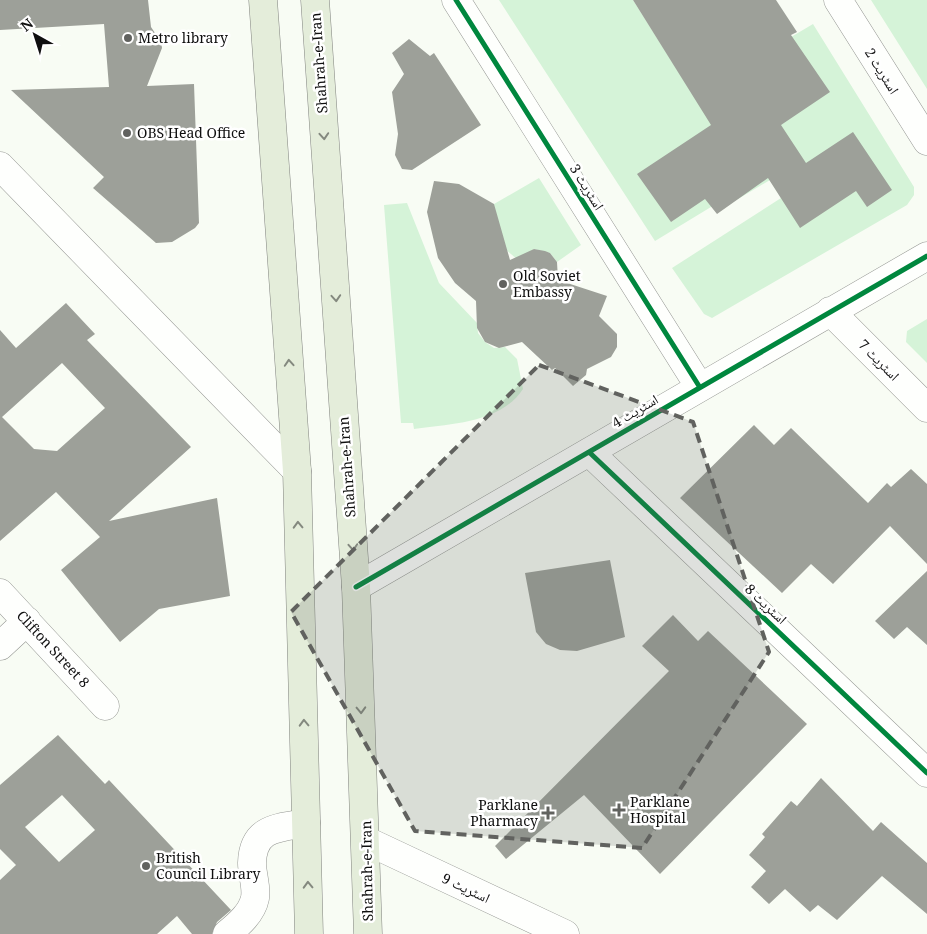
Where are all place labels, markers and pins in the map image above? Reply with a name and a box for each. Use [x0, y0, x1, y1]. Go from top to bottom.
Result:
place label: Metro library [138, 28, 228, 47]
marker: Metro library [122, 32, 134, 44]
place label: OBS Head Office [137, 123, 245, 142]
marker: OBS Head Office [121, 127, 133, 139]
place label: Old Soviet Embassy [513, 266, 581, 301]
marker: Old Soviet Embassy [497, 278, 509, 290]
place label: Parklane Hospital [630, 792, 690, 827]
place label: Parklane Pharmacy [470, 795, 538, 830]
marker: Parklane Hospital [612, 803, 626, 817]
marker: Parklane Pharmacy [542, 807, 554, 819]
place label: British Council Library [156, 848, 261, 883]
marker: British Council Library [140, 860, 152, 872]

